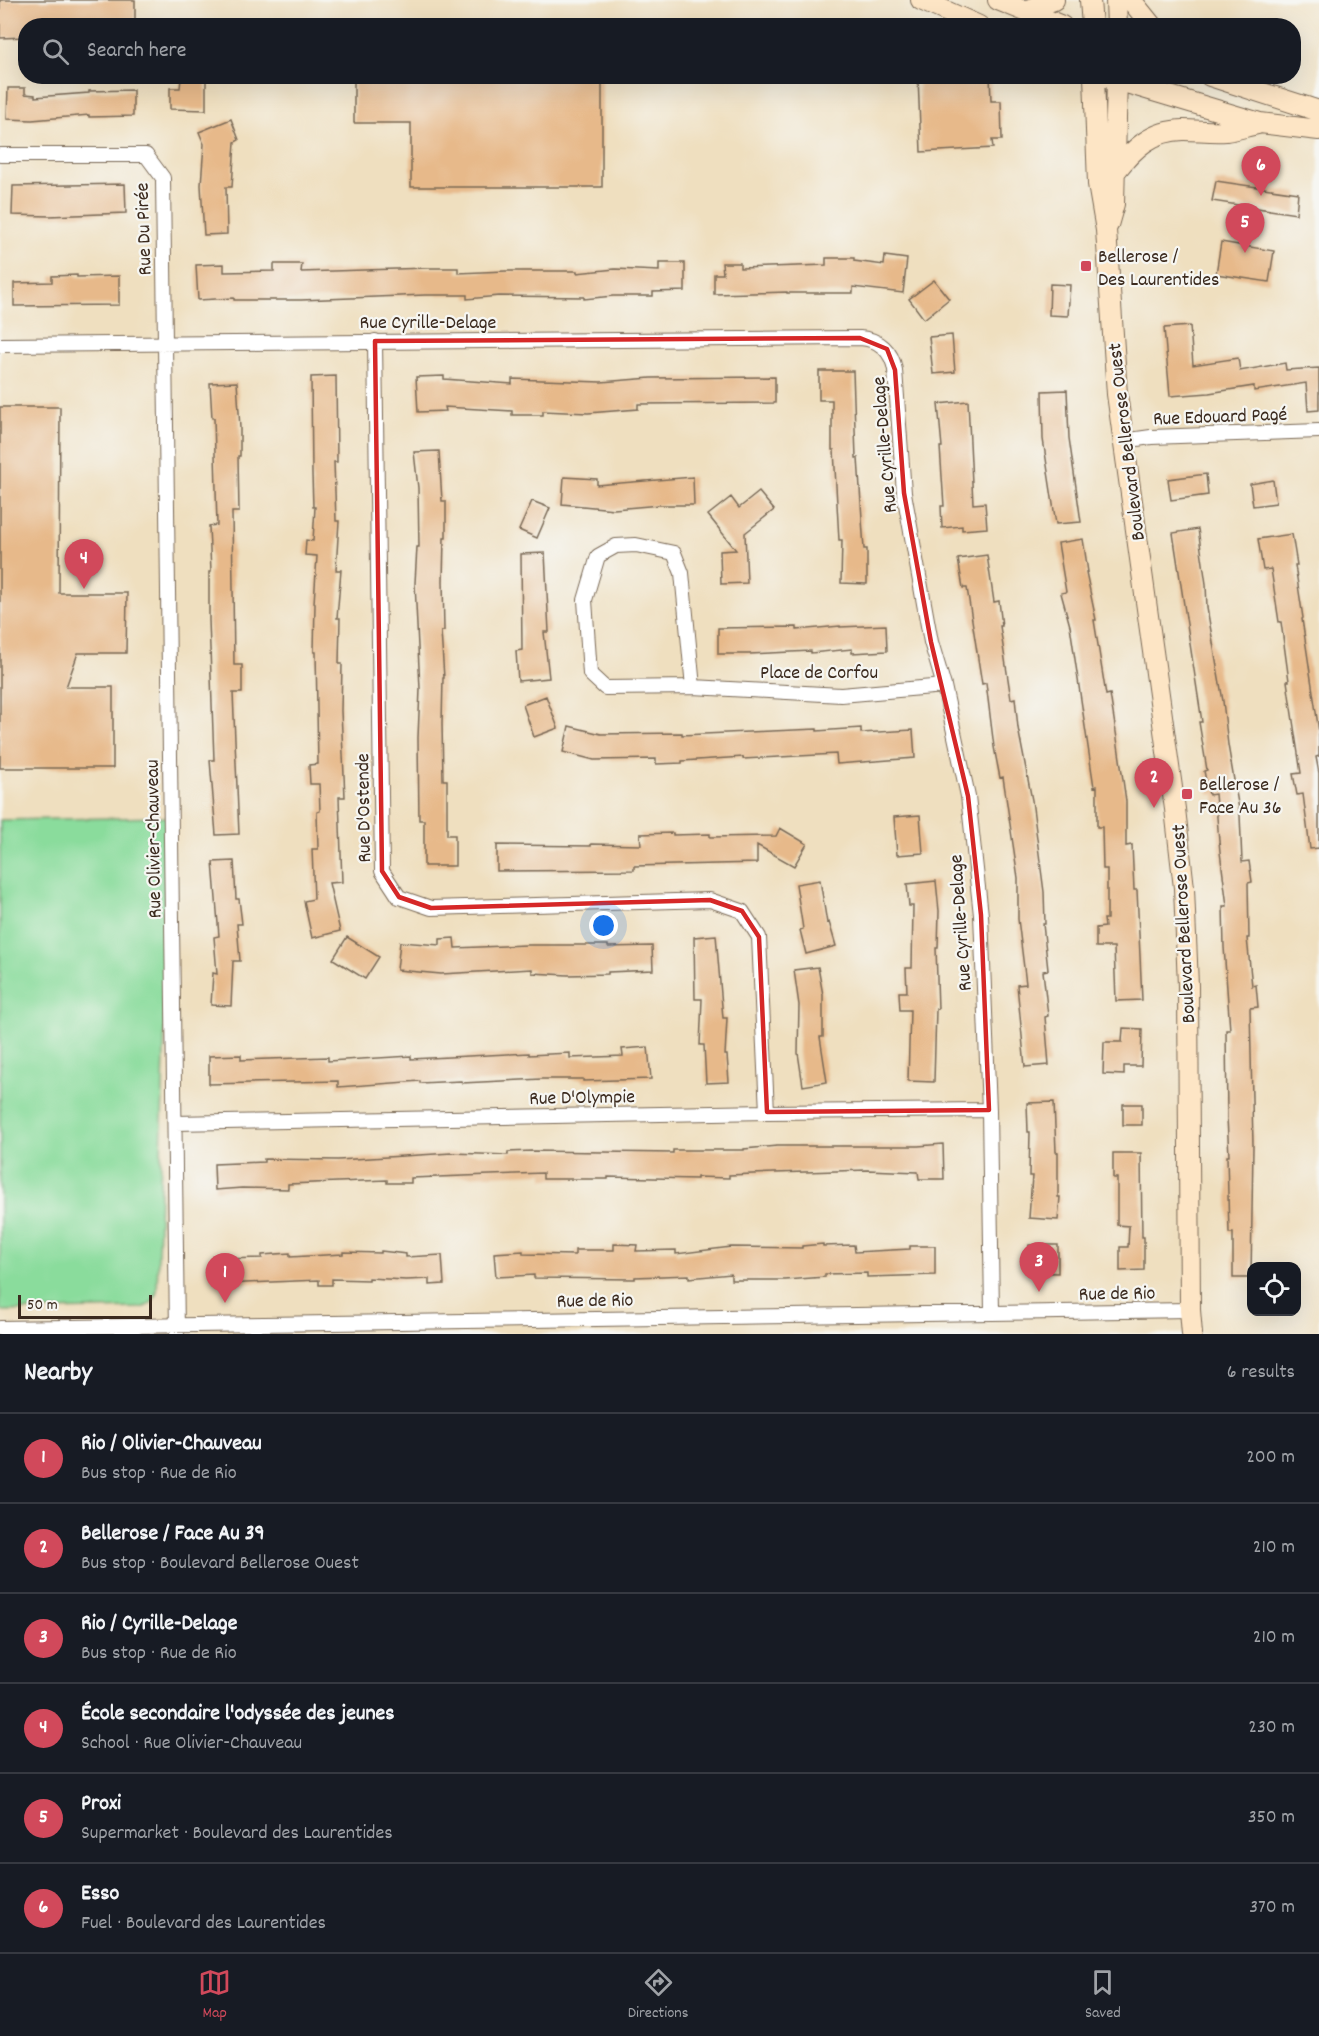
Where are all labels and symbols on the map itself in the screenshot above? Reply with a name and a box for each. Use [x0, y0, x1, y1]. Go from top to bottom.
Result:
pin: 6 [1242, 146, 1280, 196]
street label: Rue Du Pirée [129, 182, 161, 276]
pin: 5 [1226, 204, 1264, 253]
place label: Bellerose / Des Laurentides [1098, 244, 1219, 295]
marker: Bellerose / Des Laurentides [1079, 259, 1093, 273]
street label: Rue Cyrille-Delage [360, 310, 497, 338]
street label: Boulevard Bellerose Ouest [1102, 341, 1154, 542]
street label: Rue Cyrille-Delage [866, 375, 906, 514]
street label: Rue Edouard Pagé [1152, 402, 1288, 434]
pin: 4 [64, 540, 104, 589]
street label: Place de Corfou [760, 660, 878, 688]
street label: Rue D'Ostende [350, 753, 380, 863]
pin: 2 [1134, 758, 1174, 808]
street label: Rue Olivier-Chauveau [140, 759, 170, 919]
place label: Bellerose / Face Au 36 [1199, 772, 1282, 823]
marker: Bellerose / Face Au 36 [1180, 787, 1194, 801]
street label: Boulevard Bellerose Ouest [1166, 824, 1204, 1024]
street label: Rue Cyrille-Delage [943, 853, 981, 992]
your location [589, 911, 618, 940]
street label: Rue D'Olympie [529, 1084, 635, 1114]
pin: 3 [1020, 1242, 1058, 1292]
pin: 1 [206, 1254, 244, 1303]
street label: Rue de Rio [1078, 1280, 1156, 1310]
street label: Rue de Rio [556, 1287, 634, 1317]
scale bar [18, 1292, 152, 1320]

